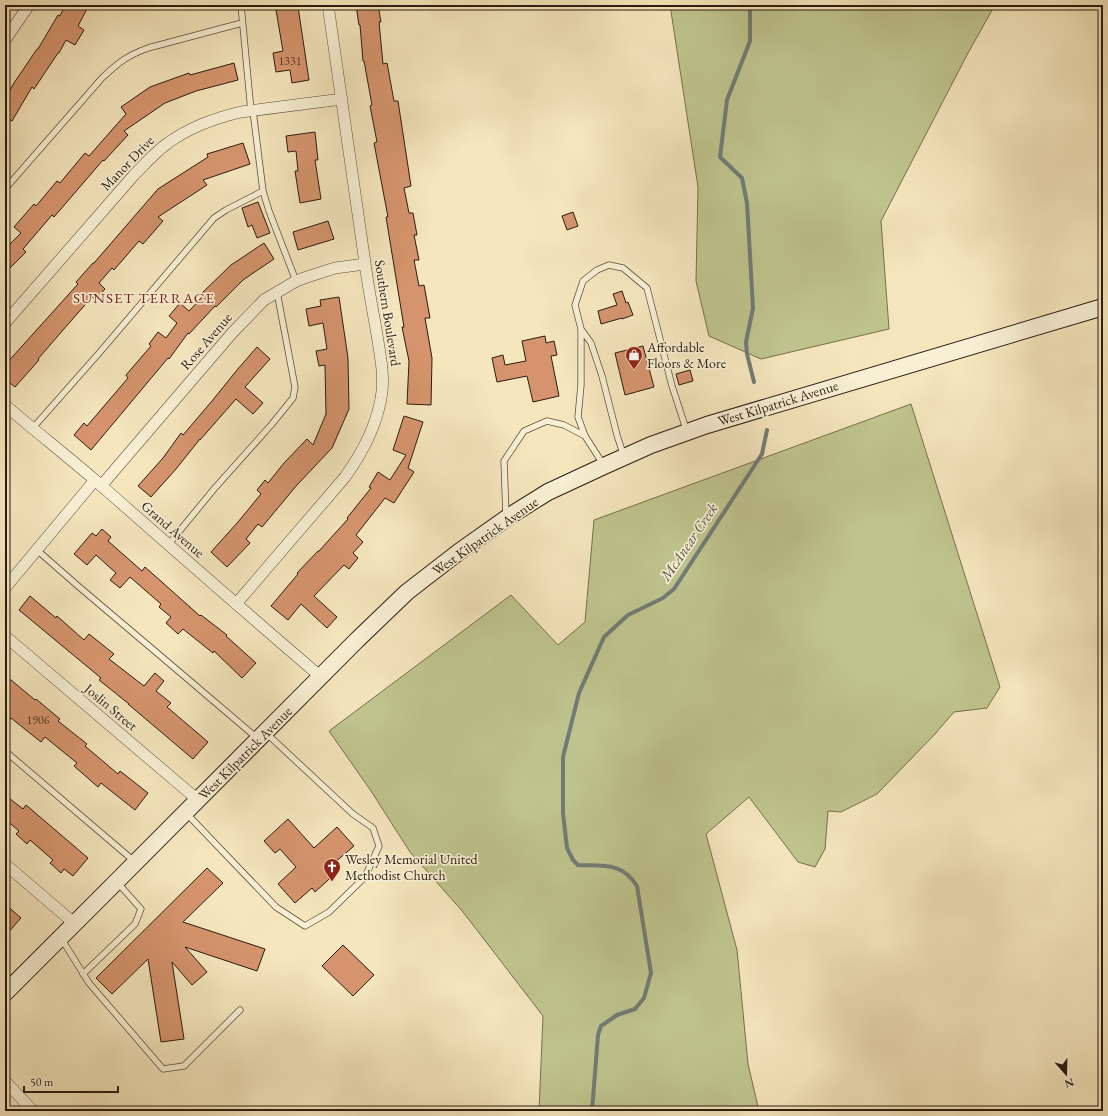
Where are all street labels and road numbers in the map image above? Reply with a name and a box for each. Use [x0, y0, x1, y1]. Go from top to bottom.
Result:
street label: Manor Drive [96, 131, 158, 194]
street label: Southern Boulevard [371, 259, 405, 368]
street label: Rose Avenue [176, 308, 236, 373]
street label: West Kilpatrick Avenue [715, 376, 841, 430]
street label: West Kilpatrick Avenue [429, 492, 542, 579]
street label: Grand Avenue [138, 497, 209, 562]
street label: Joslin Street [80, 679, 142, 735]
street label: West Kilpatrick Avenue [194, 702, 296, 804]

